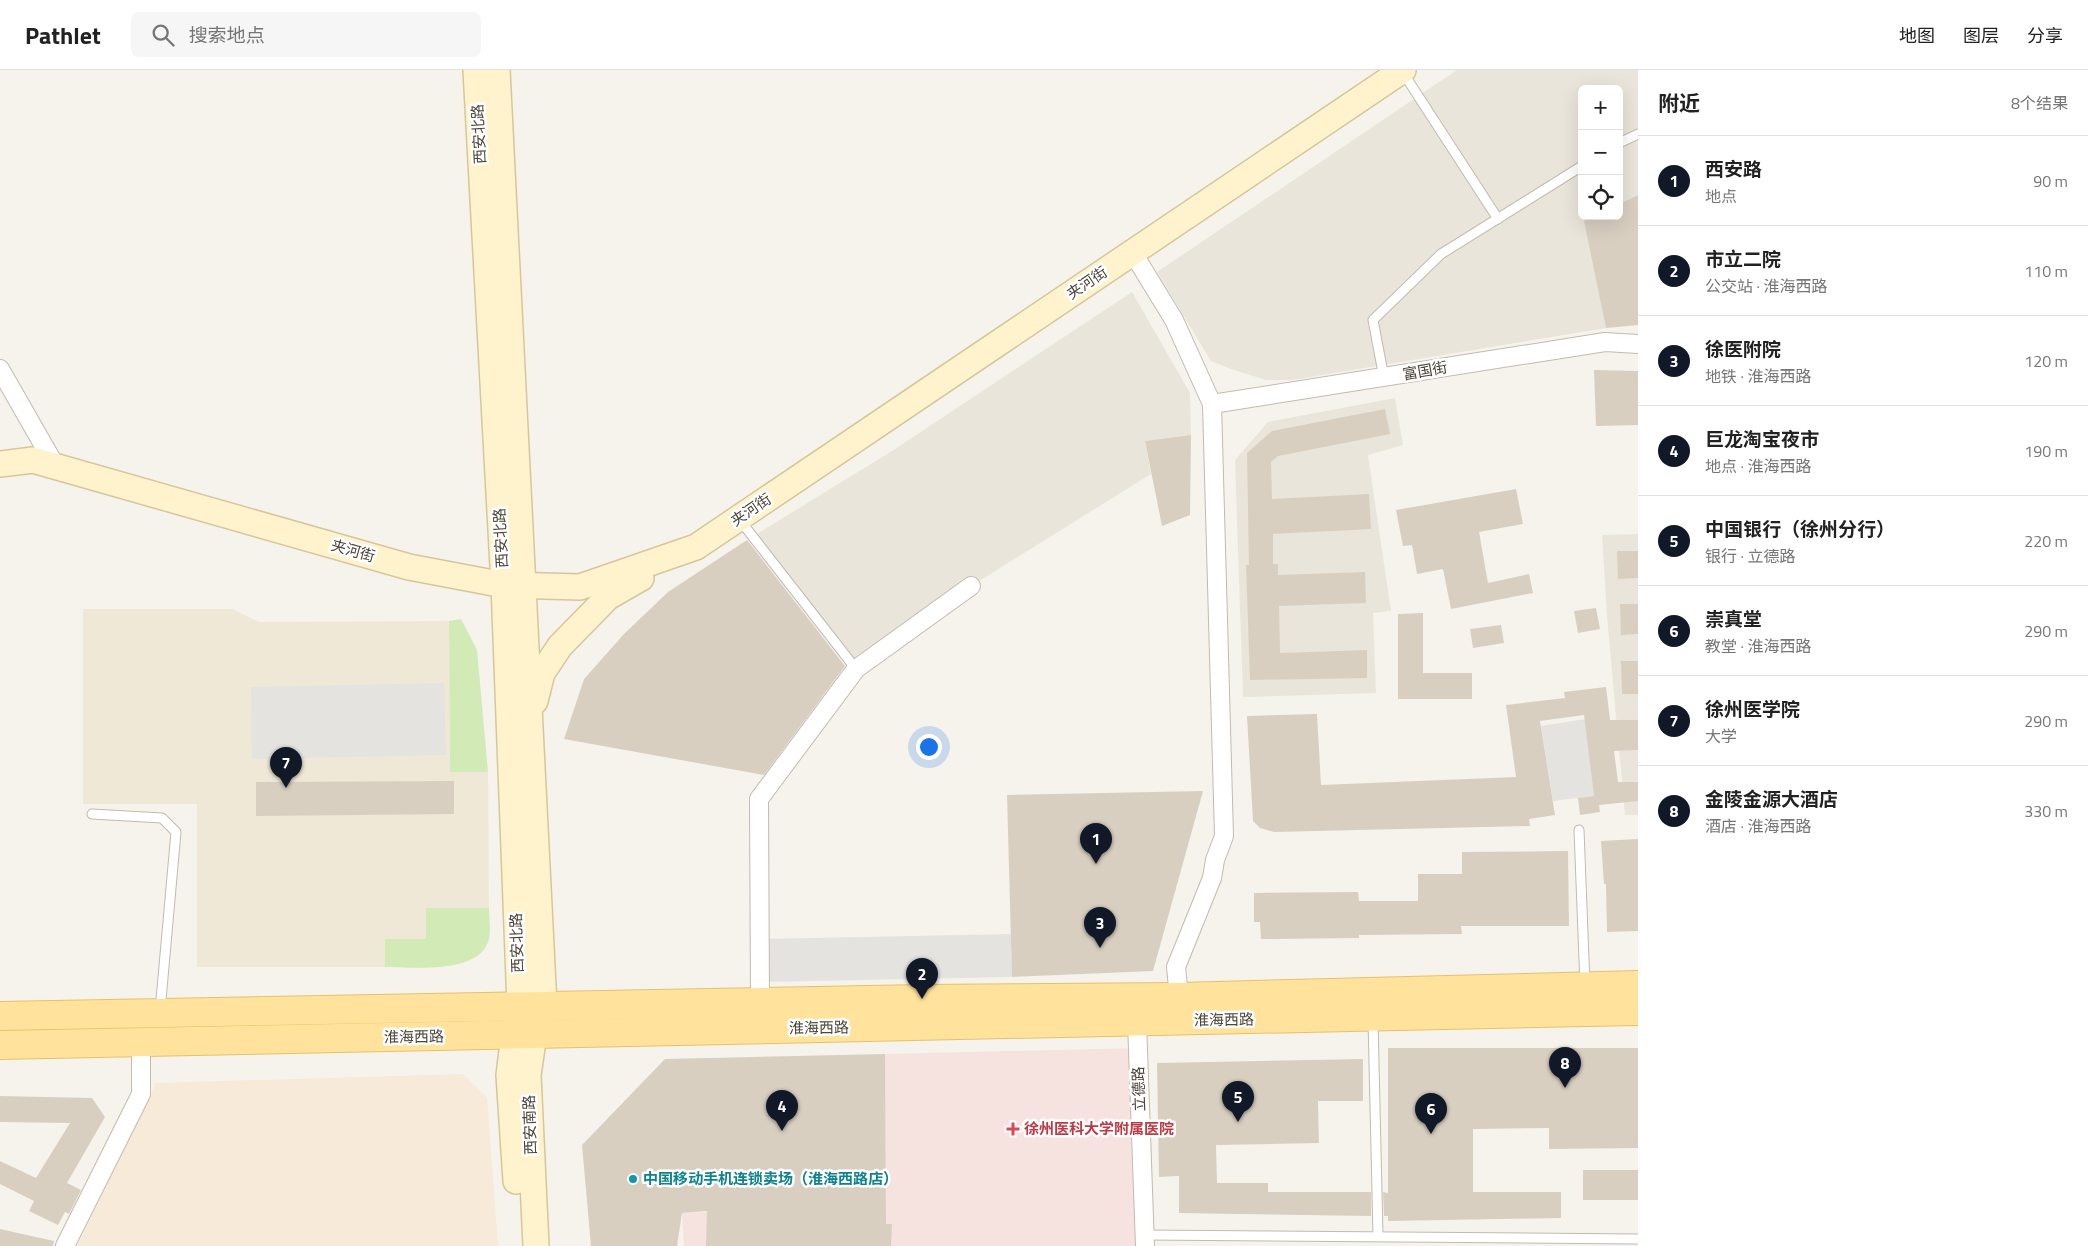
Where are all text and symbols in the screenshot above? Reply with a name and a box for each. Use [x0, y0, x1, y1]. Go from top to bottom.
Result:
search box [131, 12, 481, 57]
text: Pathlet [25, 17, 101, 53]
text: 搜索地点 [189, 20, 265, 49]
icon: search [149, 21, 177, 49]
text: 地图 [1899, 22, 1935, 49]
text: 图层 [1963, 22, 1999, 49]
text: 分享 [2027, 22, 2063, 49]
map controls [1578, 85, 1623, 220]
button: + [1578, 85, 1623, 130]
text: 附近 [1658, 87, 1700, 119]
text: 8个结果 [2011, 91, 2068, 115]
street label: 西安北路 [465, 103, 492, 165]
button: − [1578, 130, 1623, 175]
text: 西安路 [1705, 154, 1762, 183]
text: 1 [1670, 169, 1678, 193]
text: 90 m [2033, 169, 2068, 193]
button: locate [1578, 175, 1623, 220]
text: 地点 [1705, 184, 1737, 208]
text: 市立二院 [1705, 244, 1781, 273]
text: 2 [1670, 259, 1678, 283]
text: 110 m [2024, 259, 2068, 283]
street label: 夹河街 [1062, 260, 1112, 305]
text: 公交站 · 淮海西路 [1705, 274, 1828, 298]
text: 徐医附院 [1705, 334, 1781, 363]
text: 3 [1670, 349, 1678, 373]
text: 120 m [2024, 349, 2068, 373]
street label: 富国街 [1401, 355, 1449, 386]
text: 地铁 · 淮海西路 [1705, 364, 1812, 388]
text: 巨龙淘宝夜市 [1705, 424, 1819, 453]
text: 4 [1670, 439, 1678, 463]
text: 190 m [2024, 439, 2068, 463]
text: 地点 · 淮海西路 [1705, 454, 1812, 478]
street label: 夹河街 [726, 487, 776, 532]
street label: 西安北路 [487, 507, 514, 569]
text: 中国银行（徐州分行） [1705, 514, 1895, 543]
text: 5 [1670, 529, 1678, 553]
text: 220 m [2024, 529, 2068, 553]
street label: 夹河街 [328, 533, 378, 568]
text: 银行 · 立德路 [1705, 544, 1796, 568]
text: 崇真堂 [1705, 604, 1762, 633]
text: 6 [1670, 619, 1678, 643]
text: 290 m [2024, 619, 2068, 643]
text: 教堂 · 淮海西路 [1705, 634, 1812, 658]
text: 徐州医学院 [1705, 694, 1800, 723]
text: 7 [1670, 709, 1678, 733]
text: 290 m [2024, 709, 2068, 733]
text: 大学 [1705, 724, 1737, 748]
your location [916, 734, 942, 760]
pin: 7 [270, 747, 302, 788]
text: 金陵金源大酒店 [1705, 784, 1838, 813]
text: 8 [1670, 799, 1678, 823]
text: 330 m [2024, 799, 2068, 823]
text: 酒店 · 淮海西路 [1705, 814, 1812, 838]
pin: 1 [1080, 823, 1112, 864]
pin: 3 [1084, 907, 1116, 948]
street label: 西安北路 [504, 913, 529, 973]
pin: 2 [906, 958, 938, 999]
street label: 淮海西路 [1194, 1007, 1254, 1032]
street label: 淮海西路 [789, 1015, 849, 1040]
street label: 淮海西路 [384, 1024, 444, 1049]
pin: 8 [1549, 1047, 1581, 1088]
street label: 立德路 [1126, 1066, 1151, 1112]
pin: 5 [1222, 1081, 1254, 1122]
pin: 4 [766, 1090, 798, 1131]
pin: 6 [1415, 1093, 1447, 1134]
street label: 西安南路 [517, 1095, 542, 1155]
place label: 徐州医科大学附属医院 [1024, 1117, 1174, 1140]
marker: 徐州医科大学附属医院 [1006, 1122, 1020, 1136]
place label: 中国移动手机连锁卖场（淮海西路店） [643, 1167, 898, 1190]
marker: 中国移动手机连锁卖场（淮海西路店） [627, 1173, 639, 1185]

